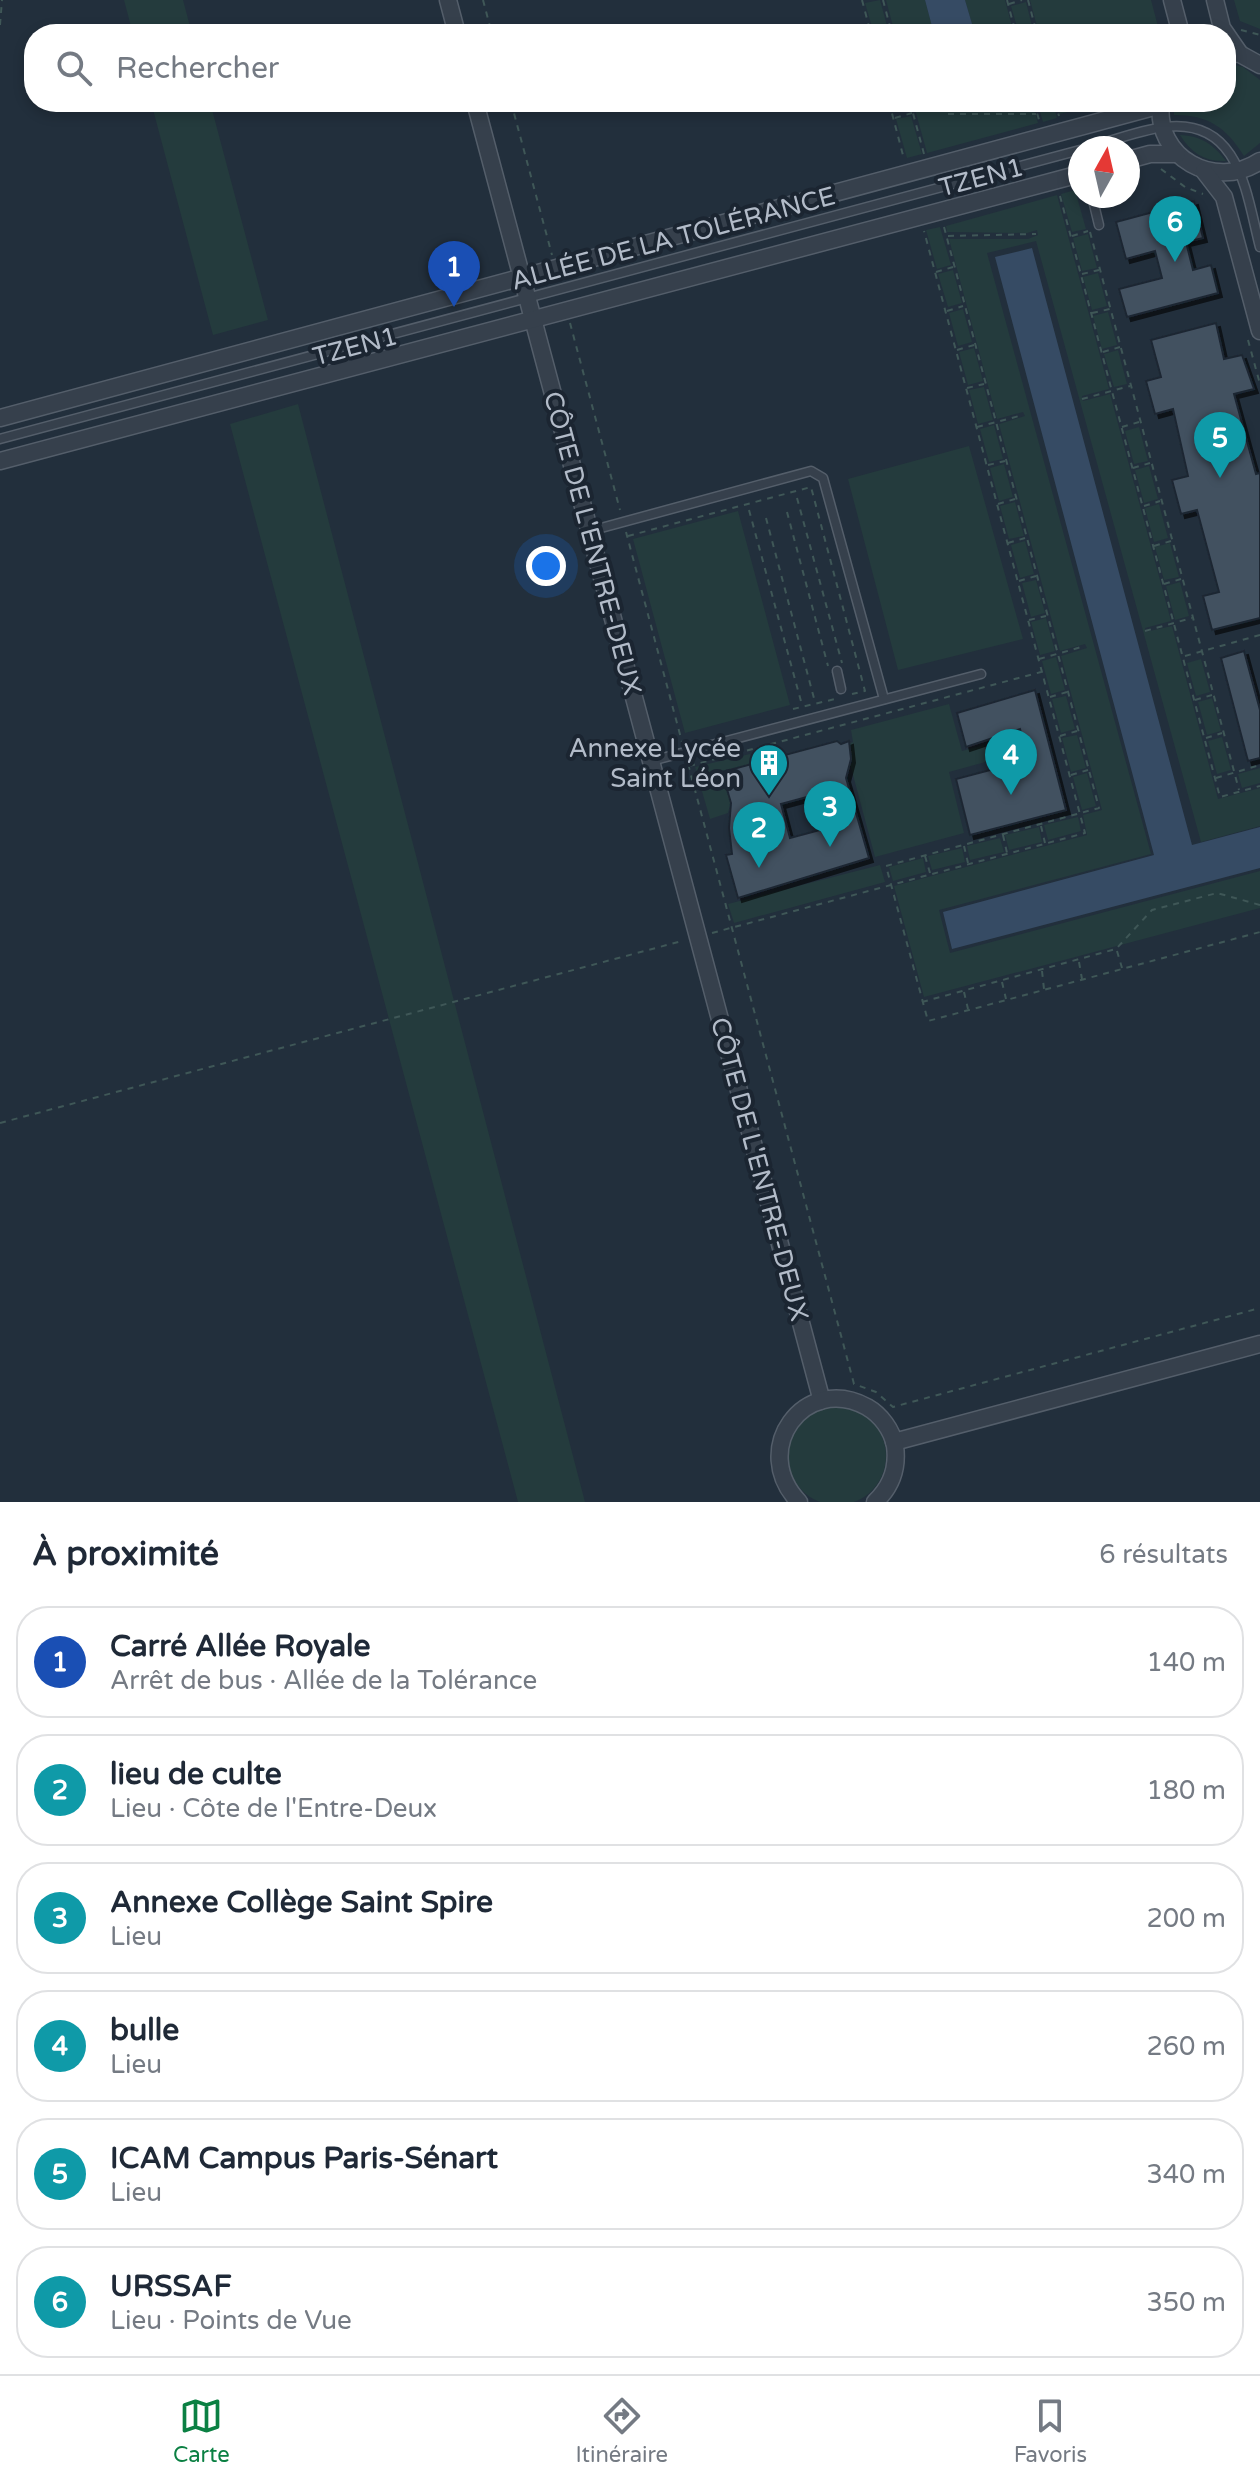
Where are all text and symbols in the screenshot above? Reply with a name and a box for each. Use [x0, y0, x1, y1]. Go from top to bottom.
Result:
search box [24, 24, 1236, 112]
icon: search [52, 46, 96, 90]
text: Rechercher [116, 50, 279, 87]
north arrow [1068, 136, 1140, 208]
street label: TZEN1 [935, 151, 1027, 204]
street label: ALLÉE DE LA TOLÉRANCE [508, 180, 839, 297]
pin: 6 [1149, 196, 1201, 262]
pin: 1 [428, 241, 480, 307]
street label: TZEN1 [309, 320, 401, 373]
street label: CÔTE DE L'ENTRE-DEUX [537, 388, 648, 698]
pin: 5 [1194, 412, 1246, 478]
your location [526, 546, 566, 586]
pin: 4 [985, 729, 1037, 795]
place label: Annexe Lycée Saint Léon [568, 733, 741, 794]
building icon: Annexe Lycée Saint Léon [748, 742, 790, 797]
pin: 3 [804, 781, 856, 847]
pin: 2 [733, 802, 785, 868]
street label: CÔTE DE L'ENTRE-DEUX [704, 1014, 815, 1324]
text: À proximité [32, 1534, 219, 1575]
text: 6 résultats [1099, 1539, 1228, 1570]
text: Carré Allée Royale [110, 1628, 371, 1665]
text: 1 [52, 1647, 68, 1678]
text: 140 m [1146, 1647, 1226, 1678]
text: Arrêt de bus · Allée de la Tolérance [110, 1665, 537, 1696]
text: lieu de culte [110, 1756, 282, 1793]
text: 2 [52, 1775, 68, 1806]
text: 180 m [1146, 1775, 1226, 1806]
text: Lieu · Côte de l'Entre-Deux [110, 1793, 437, 1824]
text: Annexe Collège Saint Spire [110, 1884, 493, 1921]
text: 3 [52, 1903, 68, 1934]
text: 200 m [1146, 1903, 1226, 1934]
text: Lieu [110, 1921, 162, 1952]
text: bulle [110, 2012, 179, 2049]
text: 4 [52, 2031, 68, 2062]
text: 260 m [1146, 2031, 1226, 2062]
text: Lieu [110, 2049, 162, 2080]
text: ICAM Campus Paris-Sénart [110, 2140, 498, 2177]
text: 5 [52, 2159, 68, 2190]
text: 340 m [1146, 2159, 1226, 2190]
text: Lieu [110, 2177, 162, 2208]
text: URSSAF [110, 2268, 232, 2305]
text: 6 [52, 2287, 68, 2318]
text: 350 m [1146, 2287, 1226, 2318]
text: Lieu · Points de Vue [110, 2305, 352, 2336]
tab: Carte [173, 2394, 230, 2468]
tab: Itinéraire [575, 2394, 668, 2468]
tab: Favoris [1014, 2394, 1087, 2468]

